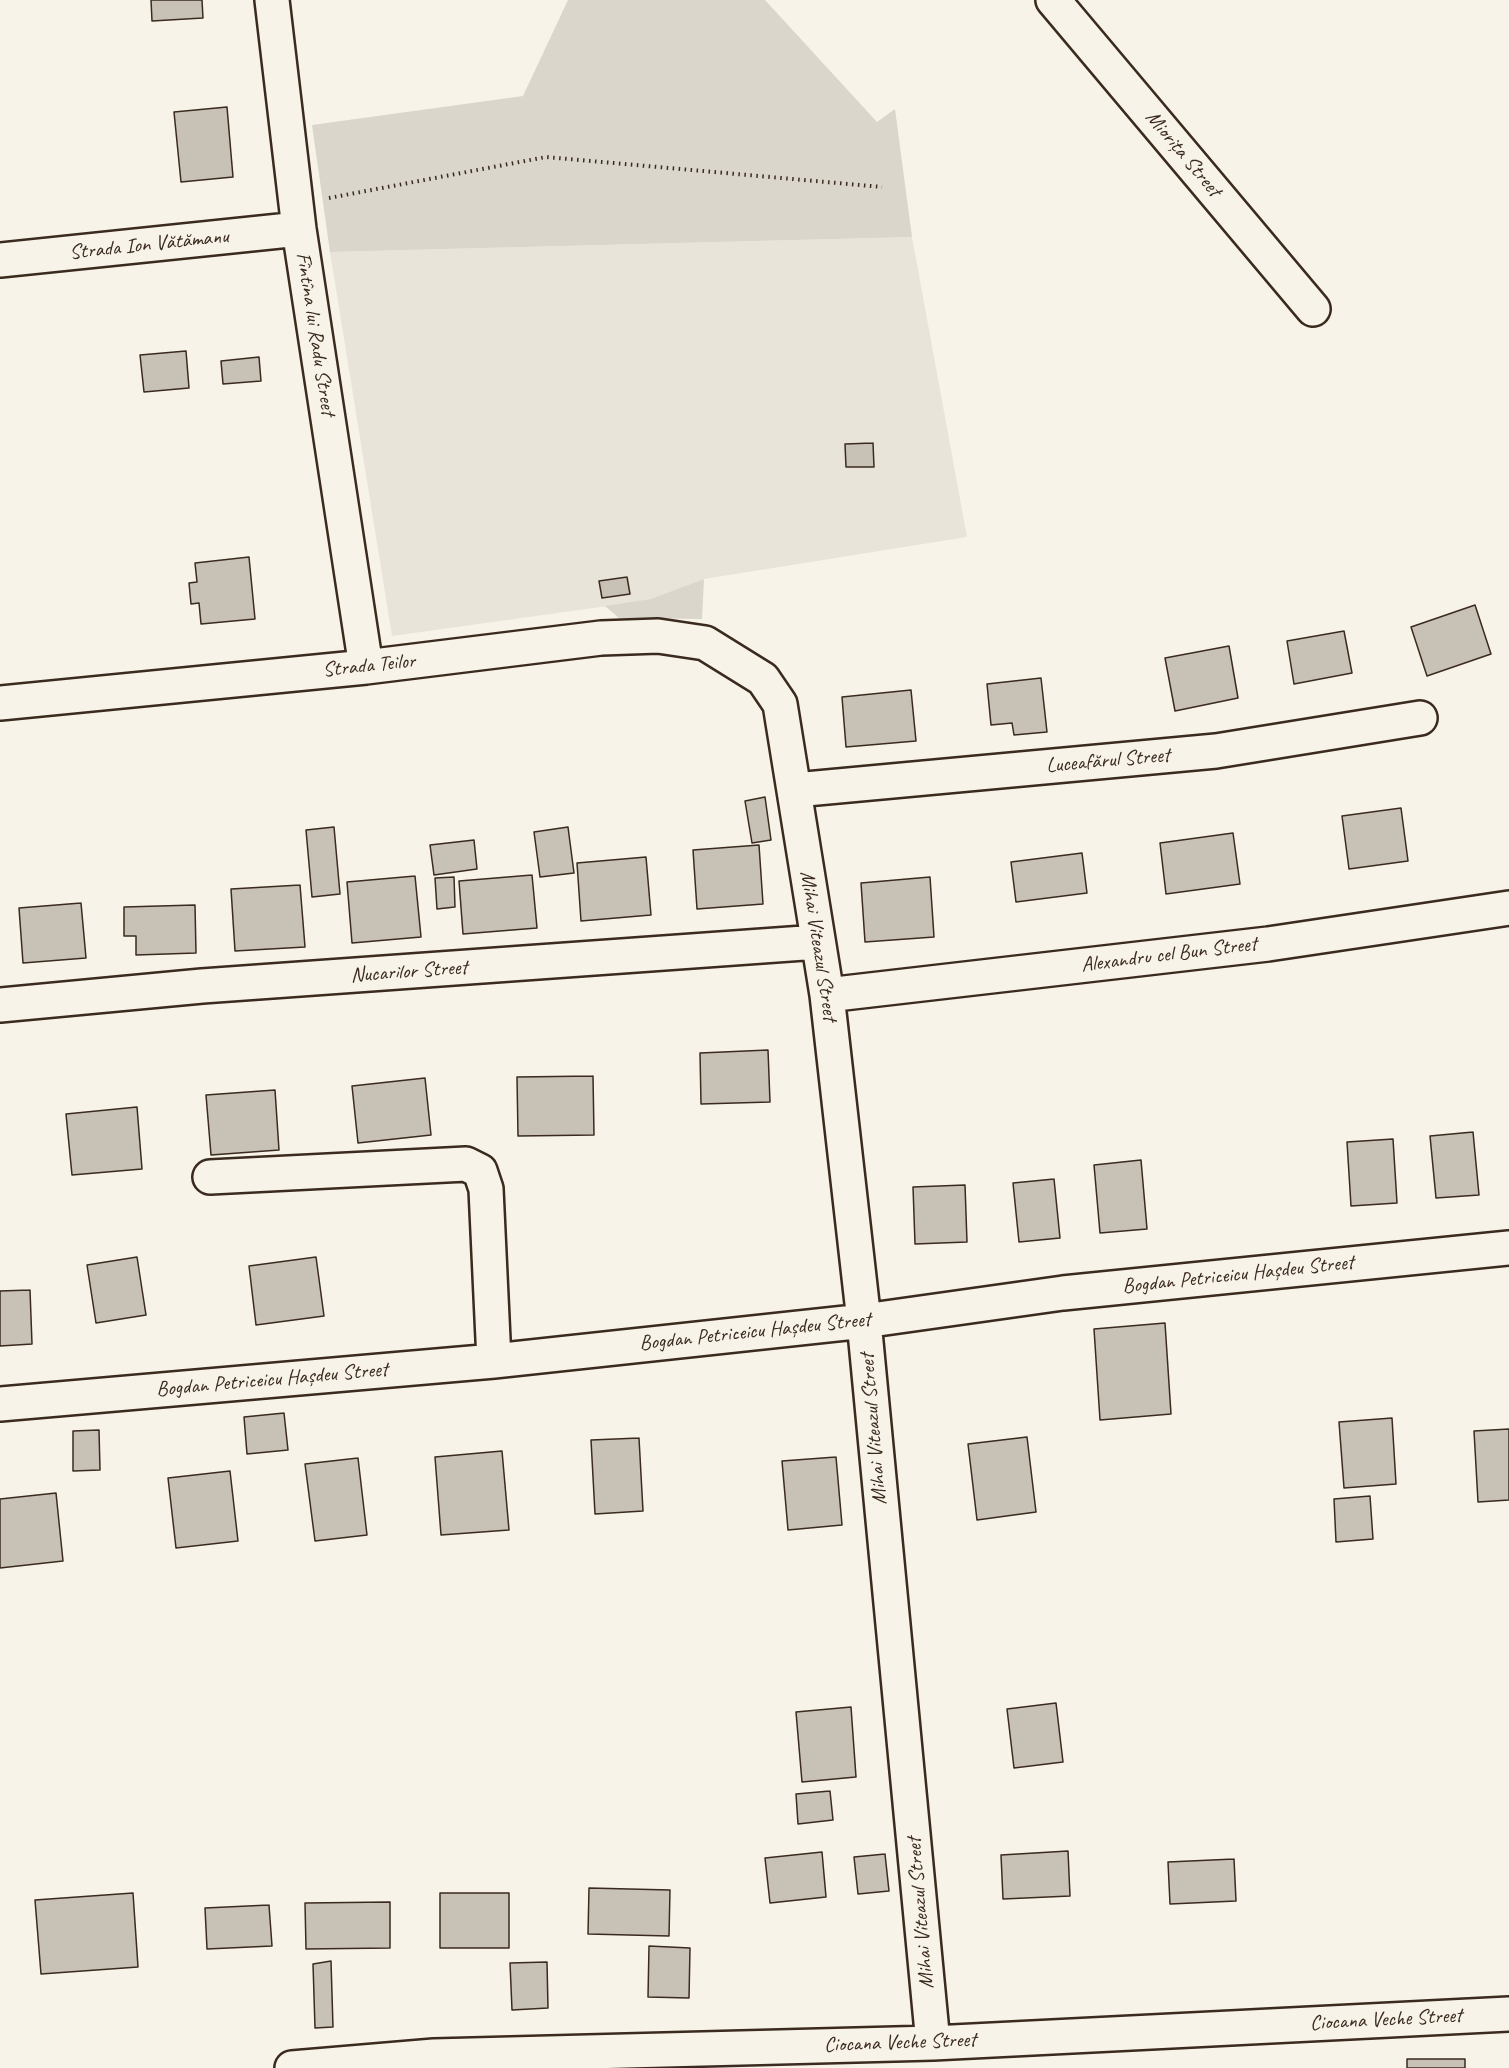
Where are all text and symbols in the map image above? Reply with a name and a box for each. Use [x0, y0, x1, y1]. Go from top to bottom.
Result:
street label: Miorița Street [1140, 106, 1226, 202]
street label: Strada Ion Vătămanu [68, 224, 230, 266]
street label: Fîntîna lui Radu Street [290, 251, 340, 417]
street label: Strada Teilor [321, 649, 417, 683]
street label: Luceafărul Street [1045, 743, 1171, 779]
street label: Mihai Viteazul Street [794, 869, 842, 1023]
street label: Alexandru cel Bun Street [1080, 932, 1258, 978]
street label: Nucarilor Street [350, 955, 468, 989]
street label: Bogdan Petriceicu Hașdeu Street [1121, 1250, 1355, 1300]
street label: Bogdan Petriceicu Hașdeu Street [638, 1307, 872, 1357]
street label: Mihai Viteazul Street [855, 1352, 893, 1506]
street label: Bogdan Petriceicu Hașdeu Street [155, 1357, 389, 1403]
street label: Mihai Viteazul Street [902, 1836, 940, 1990]
street label: Ciocana Veche Street [1309, 2003, 1463, 2037]
street label: Ciocana Veche Street [824, 2028, 976, 2058]

